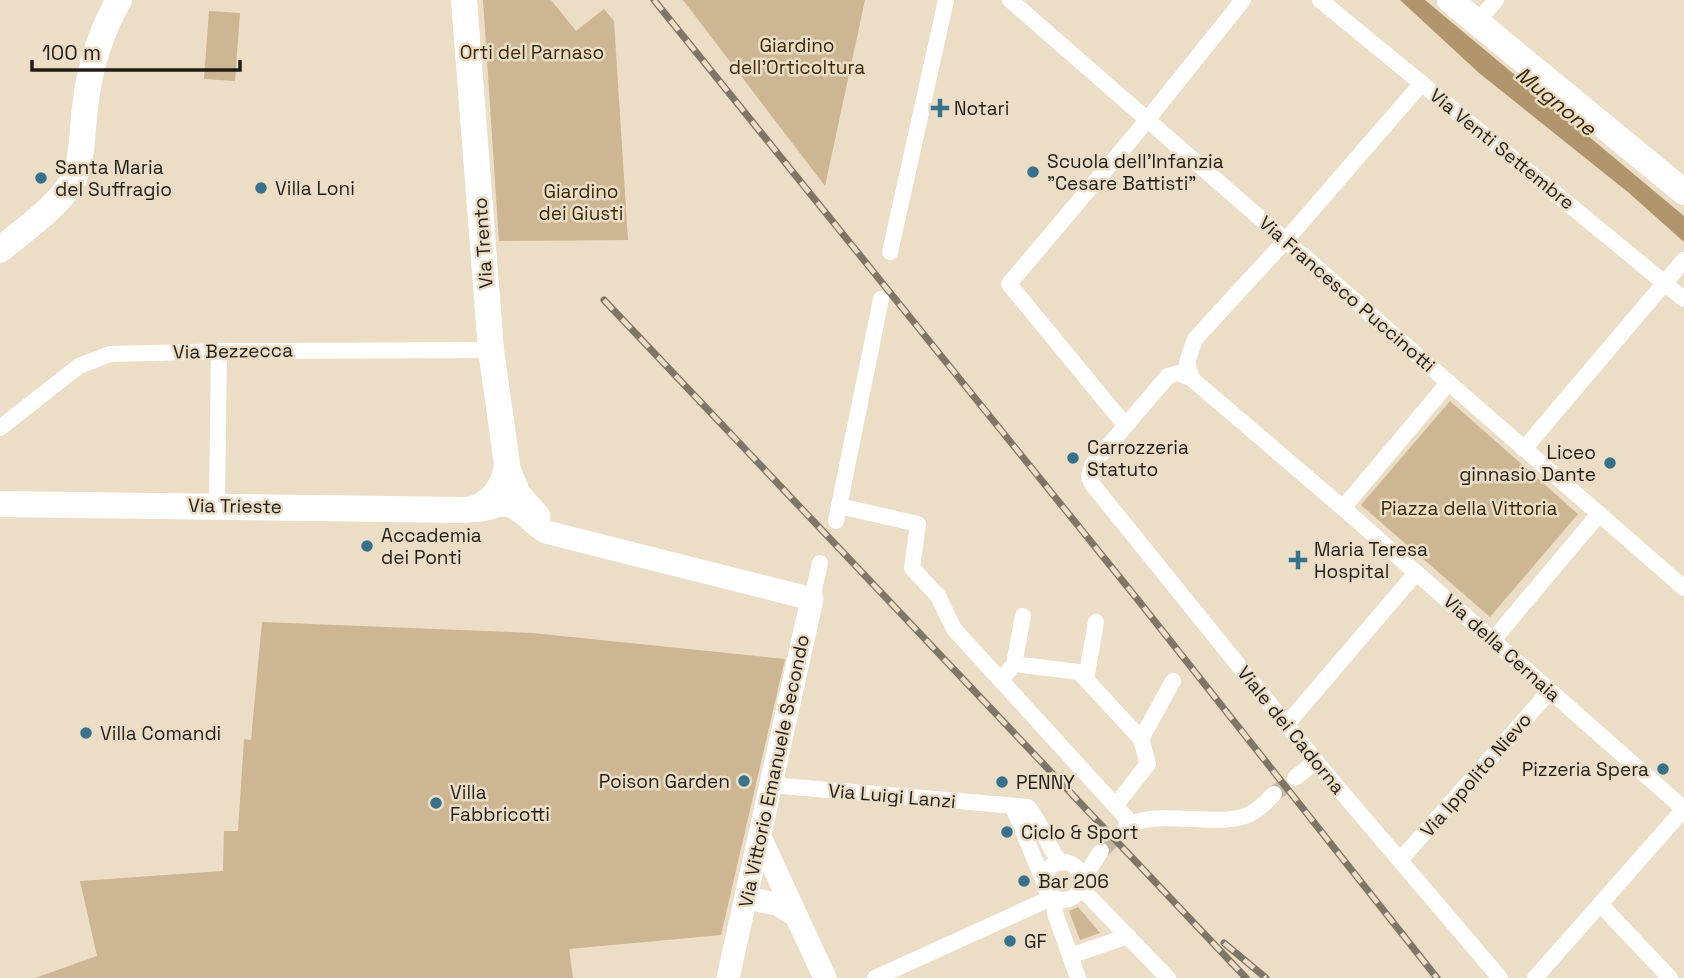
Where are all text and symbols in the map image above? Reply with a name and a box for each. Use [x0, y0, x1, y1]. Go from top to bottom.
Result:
scale bar [32, 28, 240, 72]
park label: Giardino dell'Orticoltura [729, 33, 865, 80]
text: 100 m [42, 39, 101, 66]
park label: Orti del Parnaso [460, 40, 604, 65]
water label: Mugnone [1510, 60, 1603, 143]
street label: Via Venti Settembre [1424, 83, 1580, 215]
place label: Notari [954, 96, 1009, 121]
marker: Notari [932, 100, 948, 116]
place label: Scuola dell'Infanzia "Cesare Battisti" [1047, 149, 1224, 196]
place label: Santa Maria del Suffragio [55, 155, 172, 202]
marker: Scuola dell'Infanzia "Cesare Battisti" [1025, 164, 1041, 180]
marker: Santa Maria del Suffragio [33, 170, 49, 186]
place label: Villa Loni [275, 176, 355, 201]
park label: Giardino dei Giusti [538, 179, 624, 226]
marker: Villa Loni [253, 180, 269, 196]
street label: Via Trento [467, 197, 499, 289]
street label: Via Francesco Puccinotti [1254, 210, 1440, 378]
street label: Via Bezzecca [173, 337, 293, 365]
place label: Carrozzeria Statuto [1087, 435, 1189, 482]
place label: Liceo ginnasio Dante [1459, 440, 1596, 487]
marker: Carrozzeria Statuto [1065, 450, 1081, 466]
marker: Liceo ginnasio Dante [1602, 455, 1618, 471]
street label: Via Trieste [188, 493, 282, 519]
park label: Piazza della Vittoria [1381, 496, 1557, 521]
place label: Accademia dei Ponti [381, 523, 482, 570]
place label: Maria Teresa Hospital [1314, 537, 1428, 584]
marker: Accademia dei Ponti [359, 538, 375, 554]
marker: Maria Teresa Hospital [1288, 550, 1308, 570]
street label: Via della Cernaia [1438, 589, 1566, 707]
street label: Via Vittorio Emanuele Secondo [733, 632, 815, 910]
street label: Viale dei Cadorna [1232, 661, 1350, 799]
street label: Via Ippolito Nievo [1415, 708, 1537, 842]
place label: Villa Comandi [100, 721, 221, 746]
marker: Villa Comandi [78, 725, 94, 741]
place label: Pizzeria Spera [1522, 757, 1649, 782]
marker: Pizzeria Spera [1655, 761, 1671, 777]
place label: Poison Garden [599, 769, 730, 794]
place label: PENNY [1016, 770, 1075, 795]
marker: Poison Garden [736, 773, 752, 789]
marker: PENNY [994, 774, 1010, 790]
street label: Via Luigi Lanzi [827, 778, 957, 814]
place label: Villa Fabbricotti [450, 780, 550, 827]
marker: Villa Fabbricotti [428, 795, 444, 811]
place label: Ciclo & Sport [1021, 820, 1138, 845]
marker: Ciclo & Sport [999, 824, 1015, 840]
place label: Bar 206 [1038, 869, 1109, 894]
marker: Bar 206 [1016, 873, 1032, 889]
place label: GF [1024, 929, 1047, 954]
marker: GF [1002, 933, 1018, 949]

